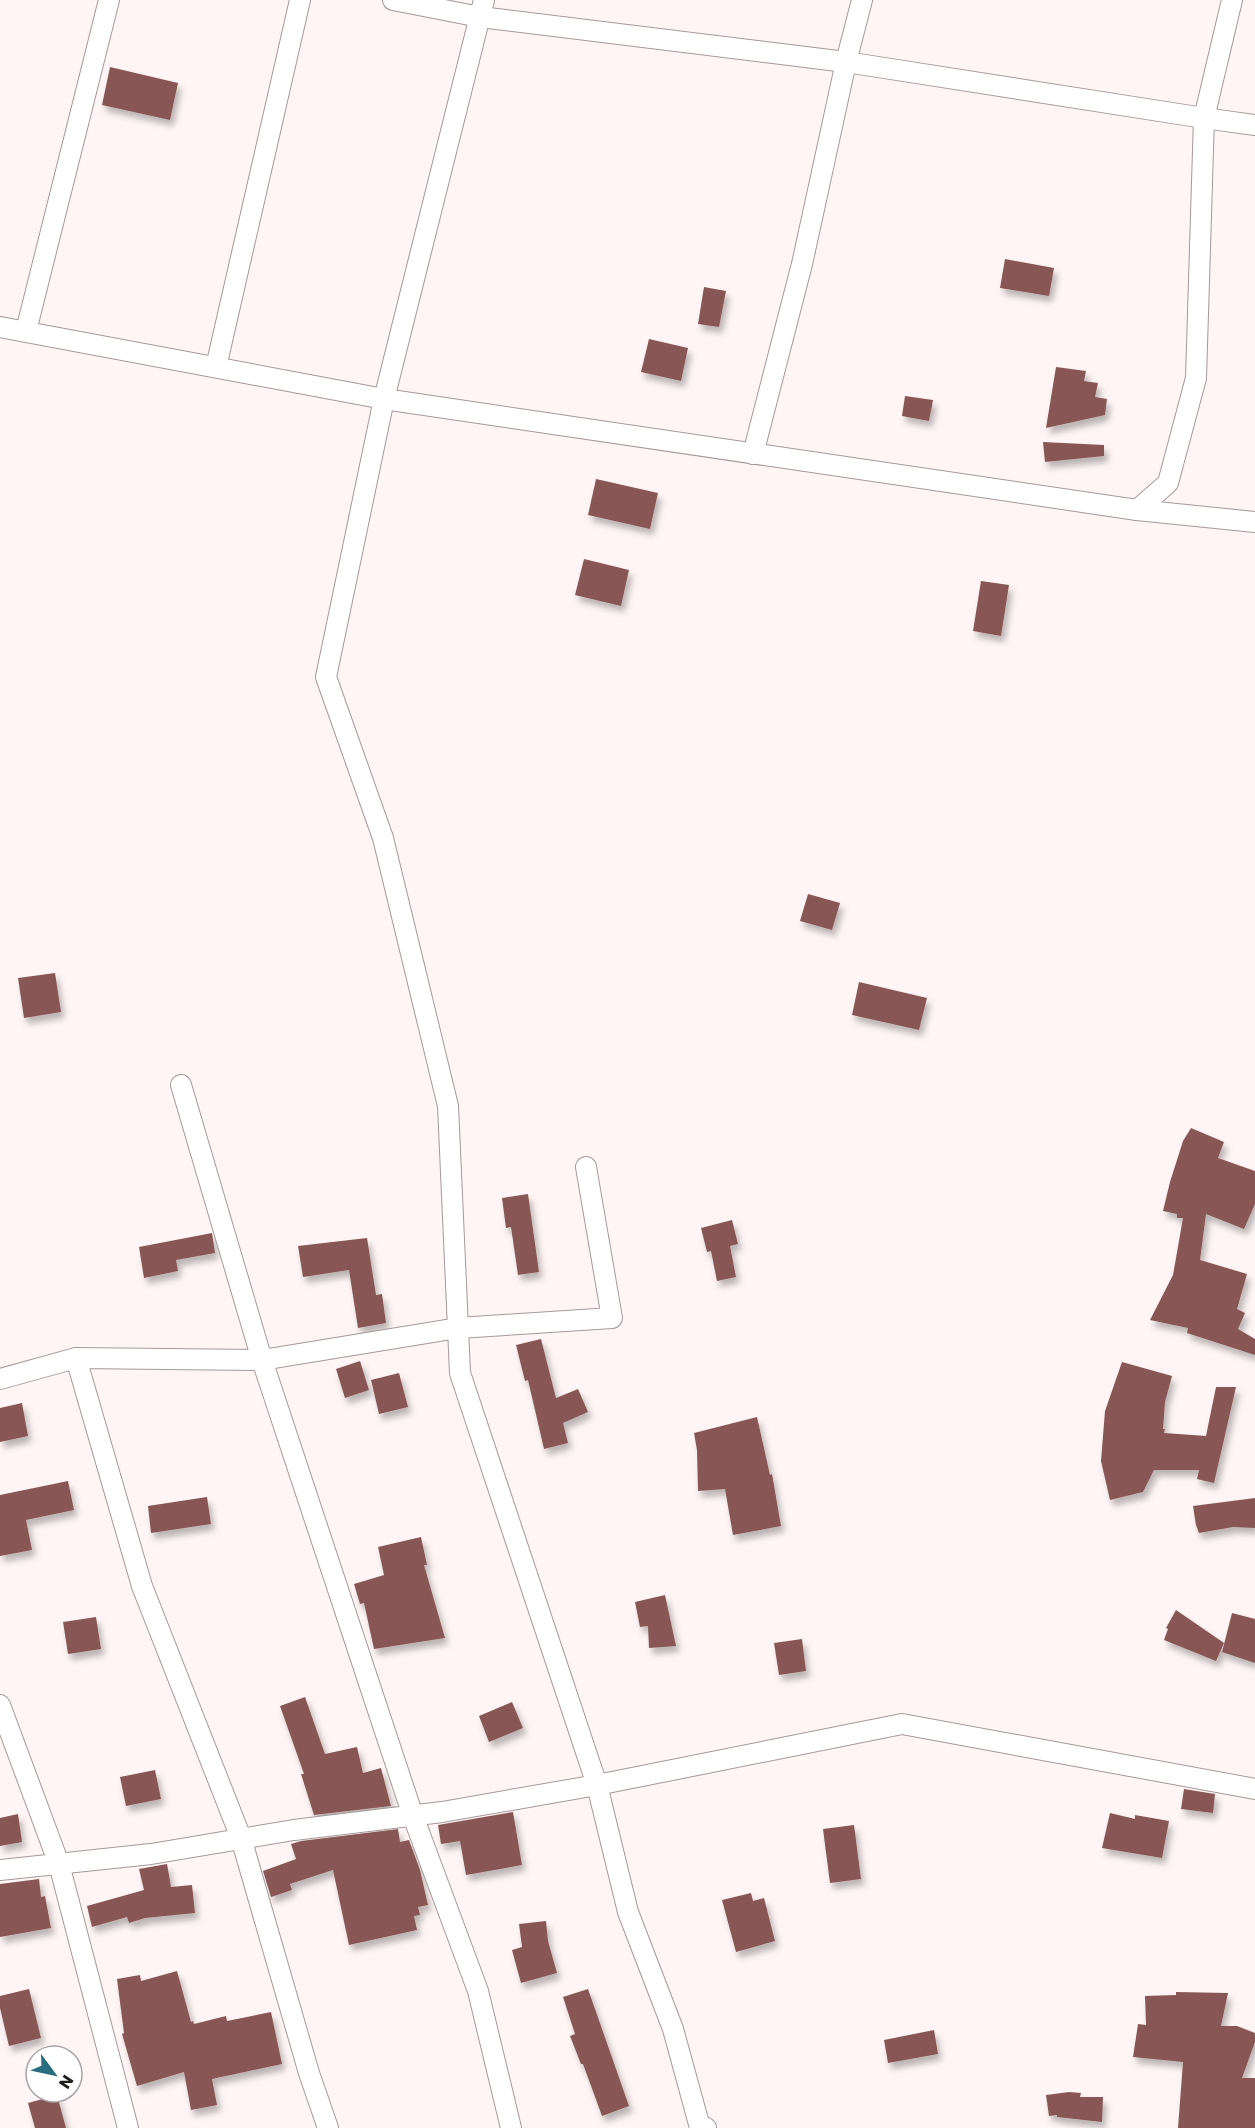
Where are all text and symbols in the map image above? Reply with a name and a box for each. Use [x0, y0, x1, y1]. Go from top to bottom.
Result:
north arrow [24, 2044, 84, 2104]
text: N [53, 2071, 79, 2093]

